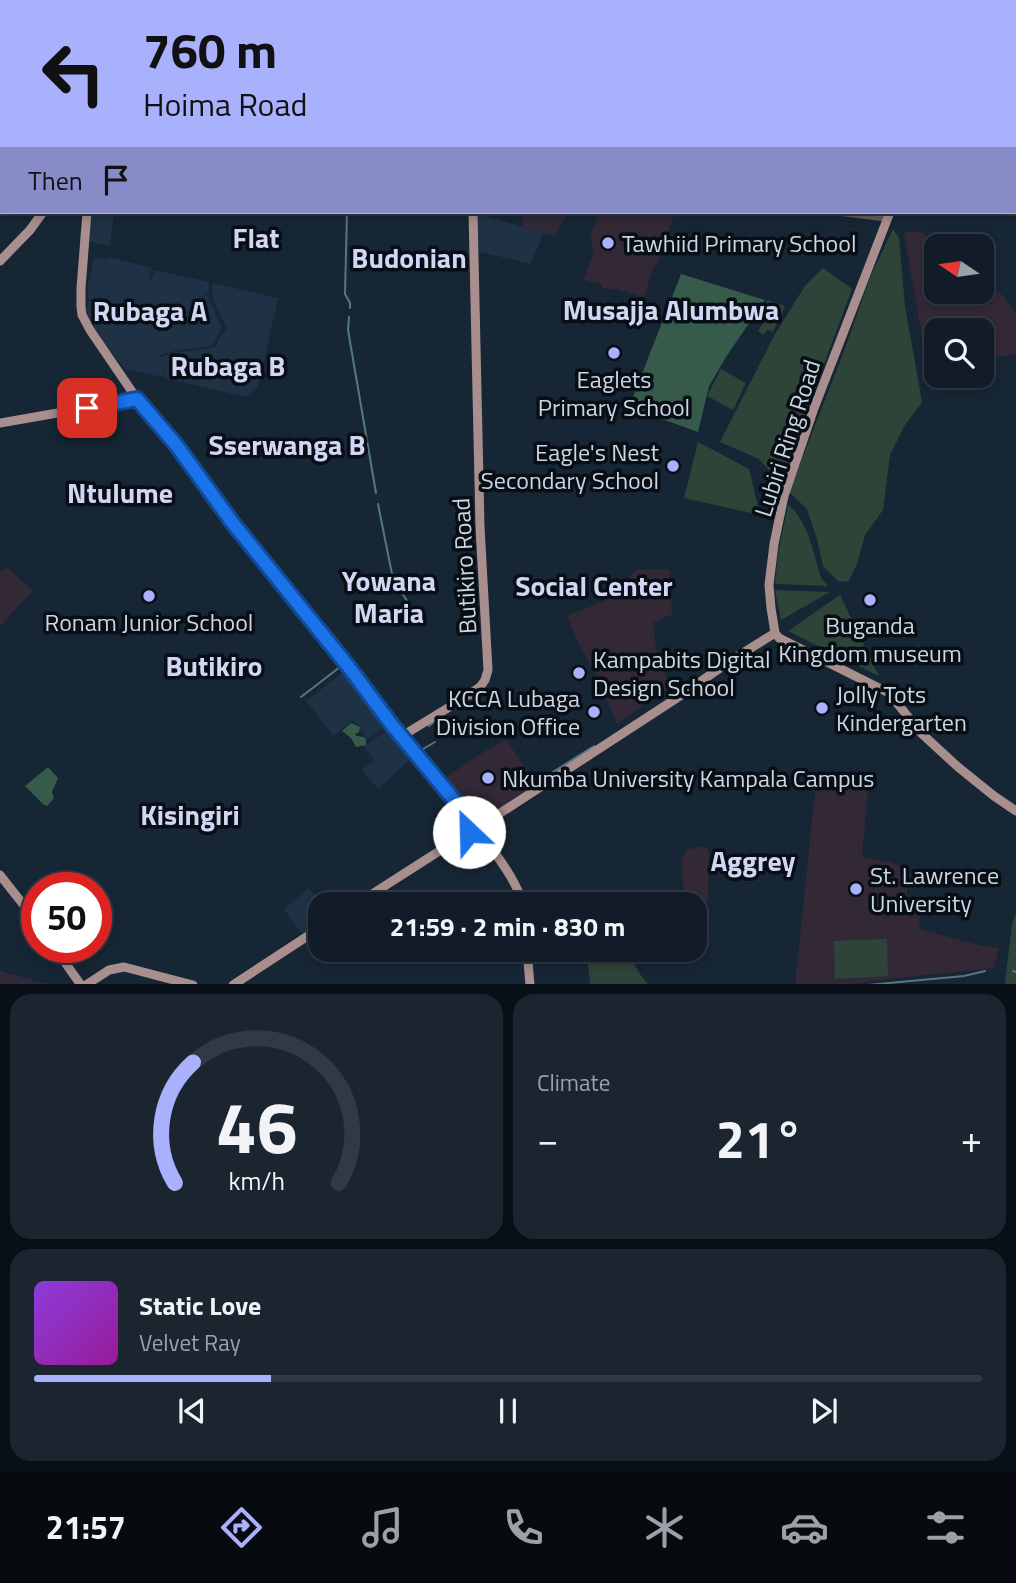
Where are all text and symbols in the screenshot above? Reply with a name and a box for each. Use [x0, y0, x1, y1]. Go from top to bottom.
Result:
text: 760 m [143, 12, 277, 87]
icon: left [28, 28, 119, 119]
text: Hoima Road [143, 80, 307, 128]
text: Then [28, 161, 83, 200]
icon: arrive [97, 161, 135, 199]
district label: Flat [233, 216, 279, 259]
place label: Tawhiid Primary School [622, 225, 856, 261]
north arrow [924, 234, 994, 304]
map controls [924, 234, 994, 388]
marker: Tawhiid Primary School [600, 235, 616, 251]
district label: Budonian [351, 236, 467, 279]
district label: Musajja Alumbwa [563, 288, 779, 331]
district label: Rubaga A [93, 289, 207, 332]
button: search [924, 318, 994, 388]
district label: Rubaga B [171, 344, 285, 387]
marker: Eaglets Primary School [606, 345, 622, 361]
street label: Lubiri Ring Road [745, 355, 829, 521]
place label: Eaglets Primary School [538, 361, 690, 425]
pin [57, 378, 117, 438]
icon: arrive [68, 389, 106, 427]
district label: Sserwanga B [208, 423, 366, 466]
place label: Eagle's Nest Secondary School [481, 434, 660, 498]
marker: Eagle's Nest Secondary School [665, 458, 681, 474]
district label: Ntulume [67, 471, 173, 514]
street label: Butikiro Road [442, 497, 486, 635]
district label: Yowana Maria [342, 559, 436, 634]
district label: Social Center [515, 564, 673, 607]
marker: Ronam Junior School [141, 588, 157, 604]
marker: Buganda Kingdom museum [862, 592, 878, 608]
place label: Ronam Junior School [45, 604, 253, 640]
place label: Buganda Kingdom museum [778, 607, 962, 671]
place label: Kampabits Digital Design School [593, 641, 770, 705]
district label: Butikiro [166, 644, 262, 687]
marker: Kampabits Digital Design School [571, 665, 587, 681]
place label: Jolly Tots Kindergarten [836, 676, 967, 740]
place label: KCCA Lubaga Division Office [436, 680, 580, 744]
marker: Jolly Tots Kindergarten [814, 700, 830, 716]
marker: KCCA Lubaga Division Office [586, 704, 602, 720]
place label: Nkumba University Kampala Campus [502, 760, 874, 796]
marker: Nkumba University Kampala Campus [480, 770, 496, 786]
district label: Kisingiri [140, 793, 240, 836]
position arrow [432, 795, 506, 869]
district label: Aggrey [710, 839, 796, 882]
place label: St. Lawrence University [870, 857, 999, 921]
speed limit sign: 50 [21, 872, 112, 963]
marker: St. Lawrence University [848, 881, 864, 897]
text: 21:59 · 2 min · 830 m [390, 907, 625, 946]
text: Climate [537, 1065, 610, 1100]
text: 46 [216, 1071, 297, 1181]
text: 21° [716, 1099, 803, 1178]
text: − [537, 1110, 558, 1168]
text: + [961, 1110, 982, 1168]
text: km/h [228, 1161, 285, 1199]
text: Static Love [139, 1286, 261, 1325]
text: Velvet Ray [139, 1325, 241, 1360]
icon: previous [173, 1392, 211, 1430]
icon: pause [489, 1392, 527, 1430]
icon: next [805, 1392, 843, 1430]
text: 21:57 [46, 1503, 126, 1551]
icon: directions [217, 1503, 266, 1552]
icon: music [358, 1503, 407, 1552]
icon: phone [499, 1503, 548, 1552]
icon: climate [640, 1503, 689, 1552]
icon: car [780, 1503, 829, 1552]
icon: filters [921, 1503, 970, 1552]

